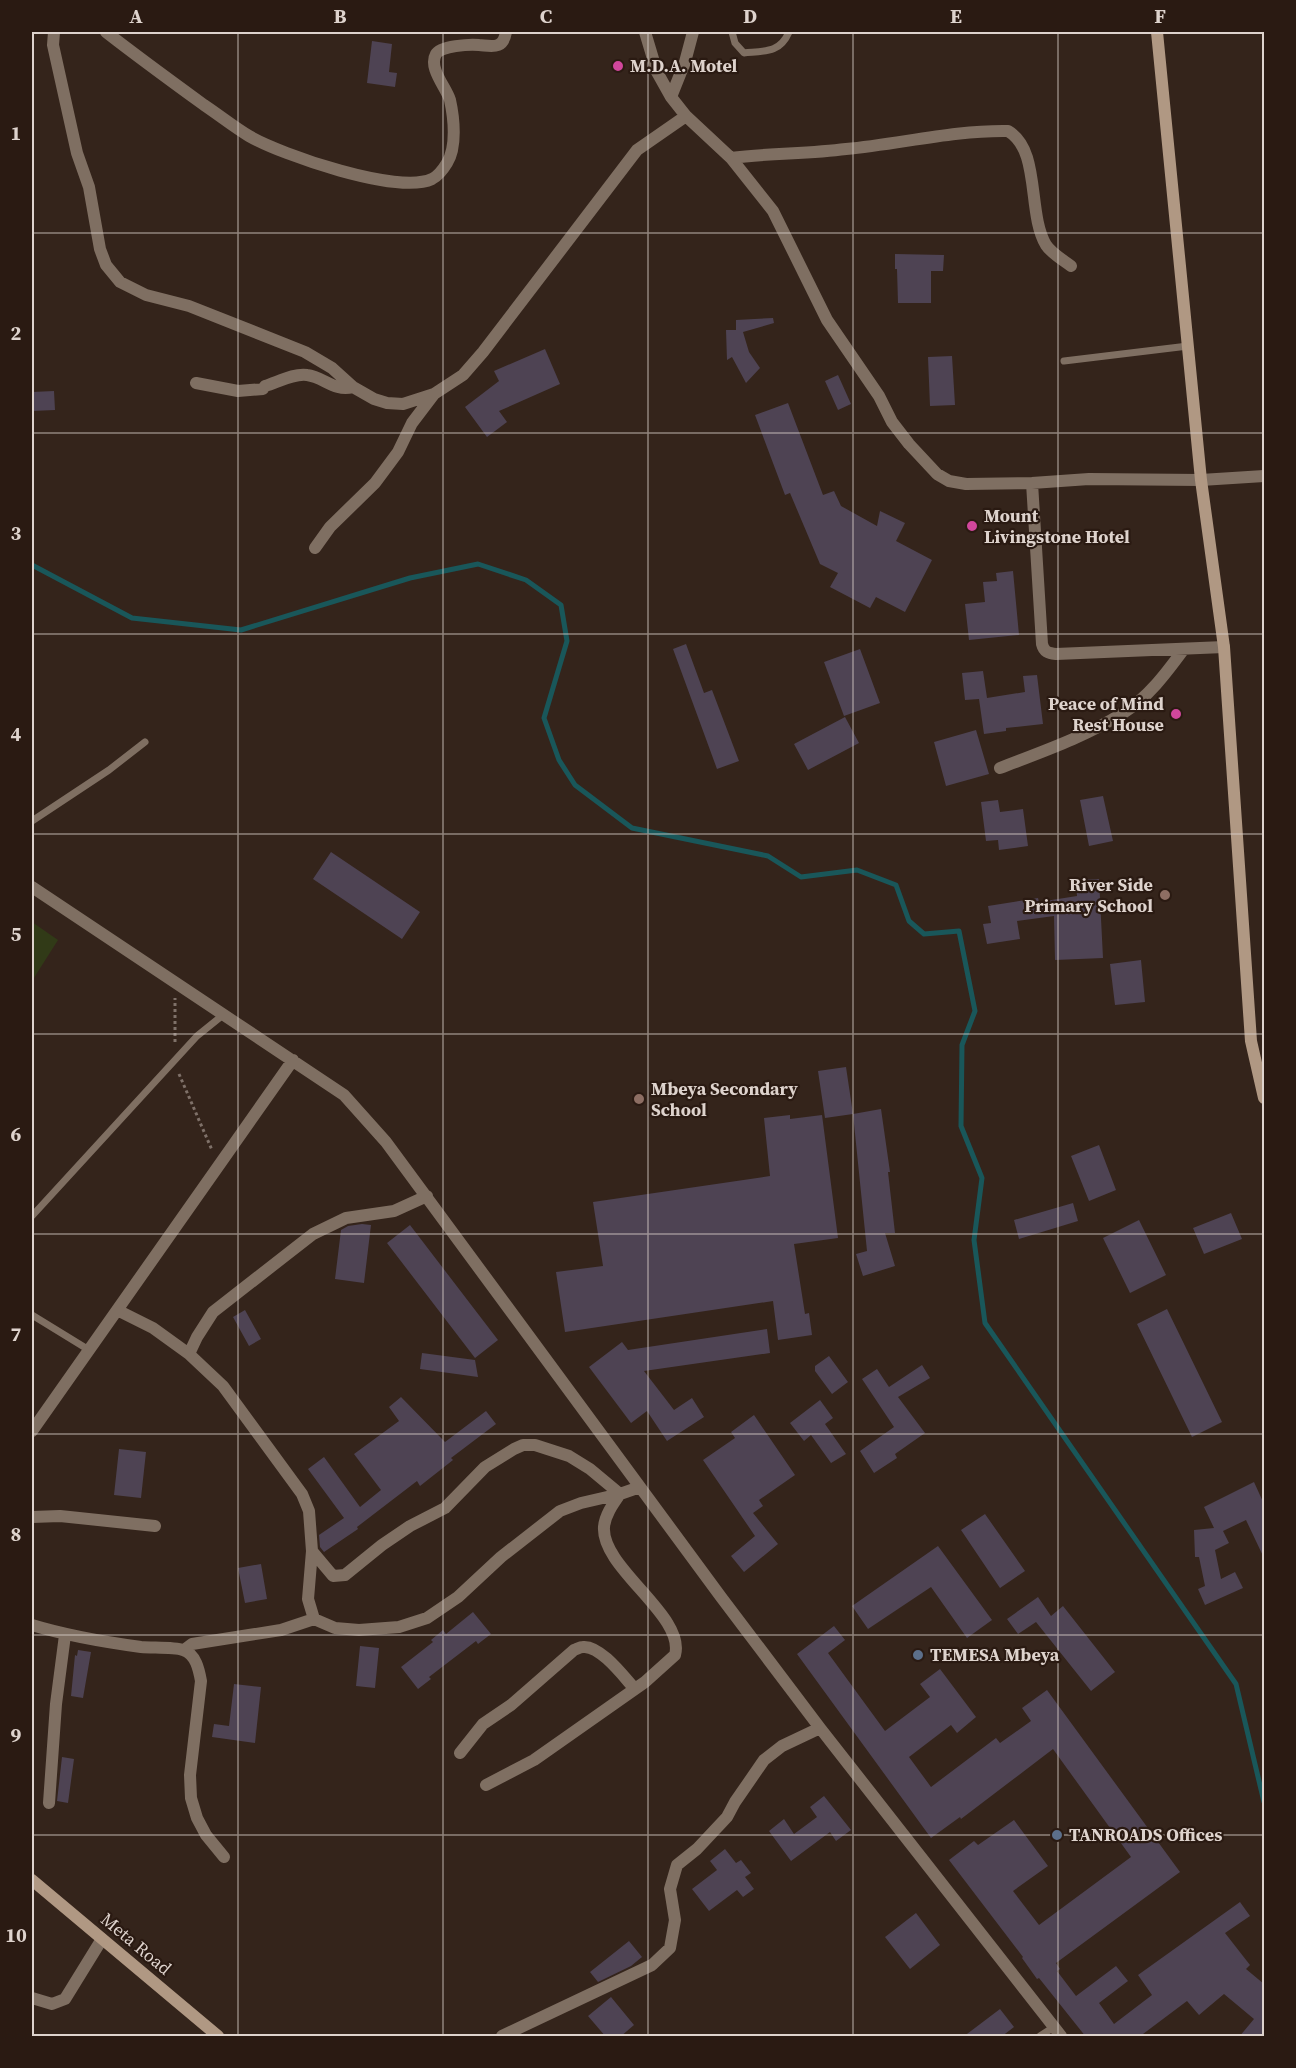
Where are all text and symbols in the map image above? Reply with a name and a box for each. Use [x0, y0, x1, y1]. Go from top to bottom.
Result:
text: A [129, 2, 143, 30]
text: B [333, 2, 347, 30]
text: C [540, 2, 552, 30]
text: D [743, 2, 757, 30]
text: E [950, 2, 962, 30]
text: F [1154, 2, 1166, 30]
place label: M.D.A. Motel [630, 53, 738, 78]
marker: M.D.A. Motel [611, 59, 625, 73]
text: 1 [11, 119, 21, 147]
text: 2 [11, 319, 22, 347]
place label: Mount Livingstone Hotel [984, 503, 1130, 549]
text: 3 [11, 519, 22, 547]
marker: Mount Livingstone Hotel [965, 519, 979, 533]
place label: Peace of Mind Rest House [1048, 691, 1164, 737]
marker: Peace of Mind Rest House [1169, 707, 1183, 721]
text: 4 [11, 720, 22, 748]
place label: River Side Primary School [1024, 872, 1153, 918]
marker: River Side Primary School [1158, 888, 1172, 902]
text: 5 [11, 920, 22, 948]
place label: Mbeya Secondary School [651, 1076, 798, 1122]
marker: Mbeya Secondary School [632, 1092, 646, 1106]
text: 6 [11, 1120, 22, 1148]
text: 7 [11, 1320, 22, 1348]
text: 8 [11, 1520, 21, 1548]
place label: TEMESA Mbeya [930, 1642, 1060, 1667]
marker: TEMESA Mbeya [911, 1648, 925, 1662]
text: 9 [11, 1721, 22, 1749]
place label: TANROADS Offices [1069, 1822, 1222, 1847]
marker: TANROADS Offices [1050, 1828, 1064, 1842]
street label: Meta Road [96, 1907, 177, 1981]
text: 10 [5, 1921, 27, 1949]

